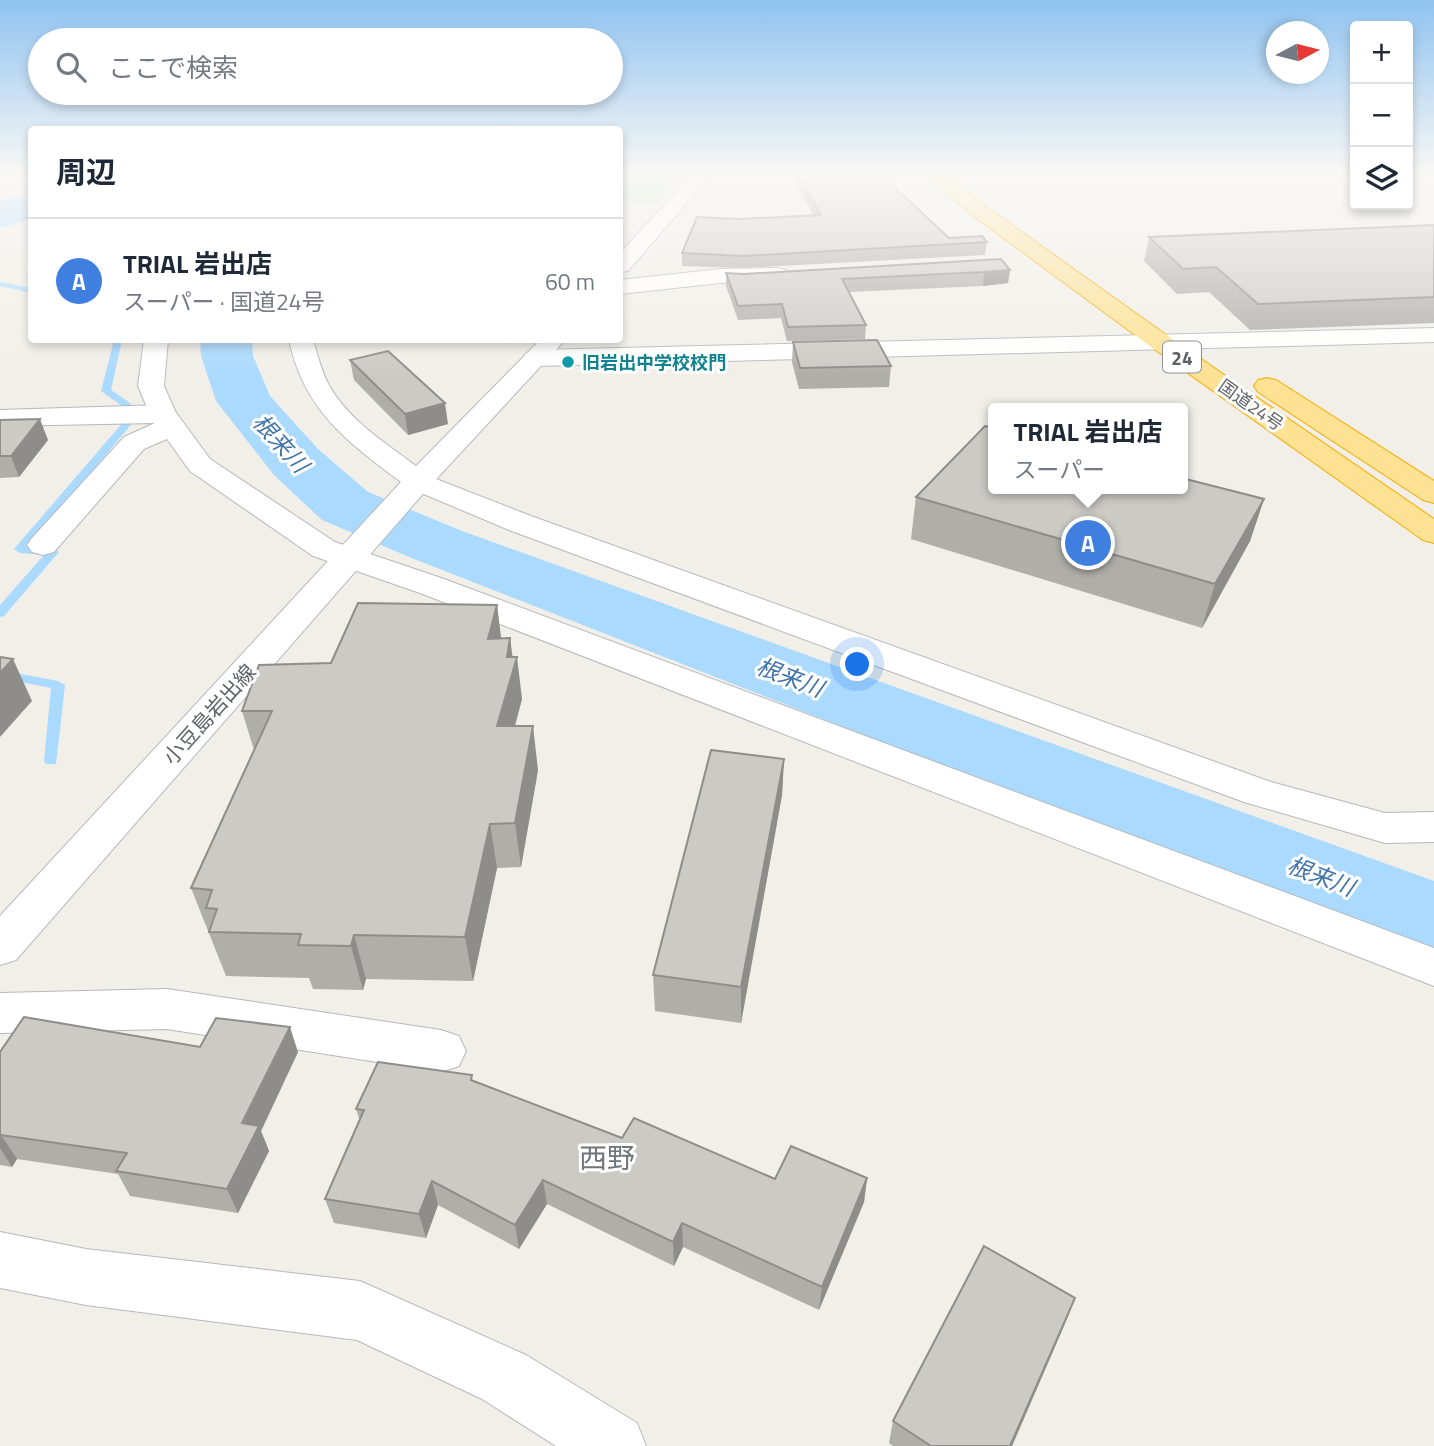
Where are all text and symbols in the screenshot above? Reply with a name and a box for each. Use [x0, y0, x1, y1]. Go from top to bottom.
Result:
north arrow [1266, 21, 1329, 84]
map controls [1350, 21, 1413, 210]
button: + [1350, 21, 1413, 84]
search box [28, 28, 623, 105]
icon: search [52, 48, 90, 86]
text: ここで検索 [108, 48, 238, 87]
button: − [1350, 84, 1413, 147]
button: layers [1350, 147, 1413, 210]
text: 周辺 [56, 149, 116, 195]
text: TRIAL 岩出店 [123, 244, 272, 283]
text: A [72, 264, 86, 299]
text: 60 m [545, 264, 595, 299]
text: スーパー · 国道24号 [123, 284, 325, 319]
road number: 24 [1163, 342, 1201, 372]
place label: 旧岩出中学校校門 [582, 349, 726, 376]
marker: 旧岩出中学校校門 [560, 354, 576, 370]
street label: 国道24号 [1213, 373, 1289, 437]
popup [988, 403, 1188, 494]
water label: 根来川 [245, 406, 319, 483]
text: TRIAL 岩出店 [1014, 412, 1162, 451]
text: スーパー [1014, 452, 1105, 487]
pin: A [1065, 517, 1111, 569]
your location [840, 647, 874, 681]
water label: 根来川 [752, 648, 831, 707]
street label: 小豆島岩出線 [155, 656, 263, 772]
water label: 根来川 [1283, 847, 1362, 906]
district label: 西野 [579, 1136, 635, 1179]

